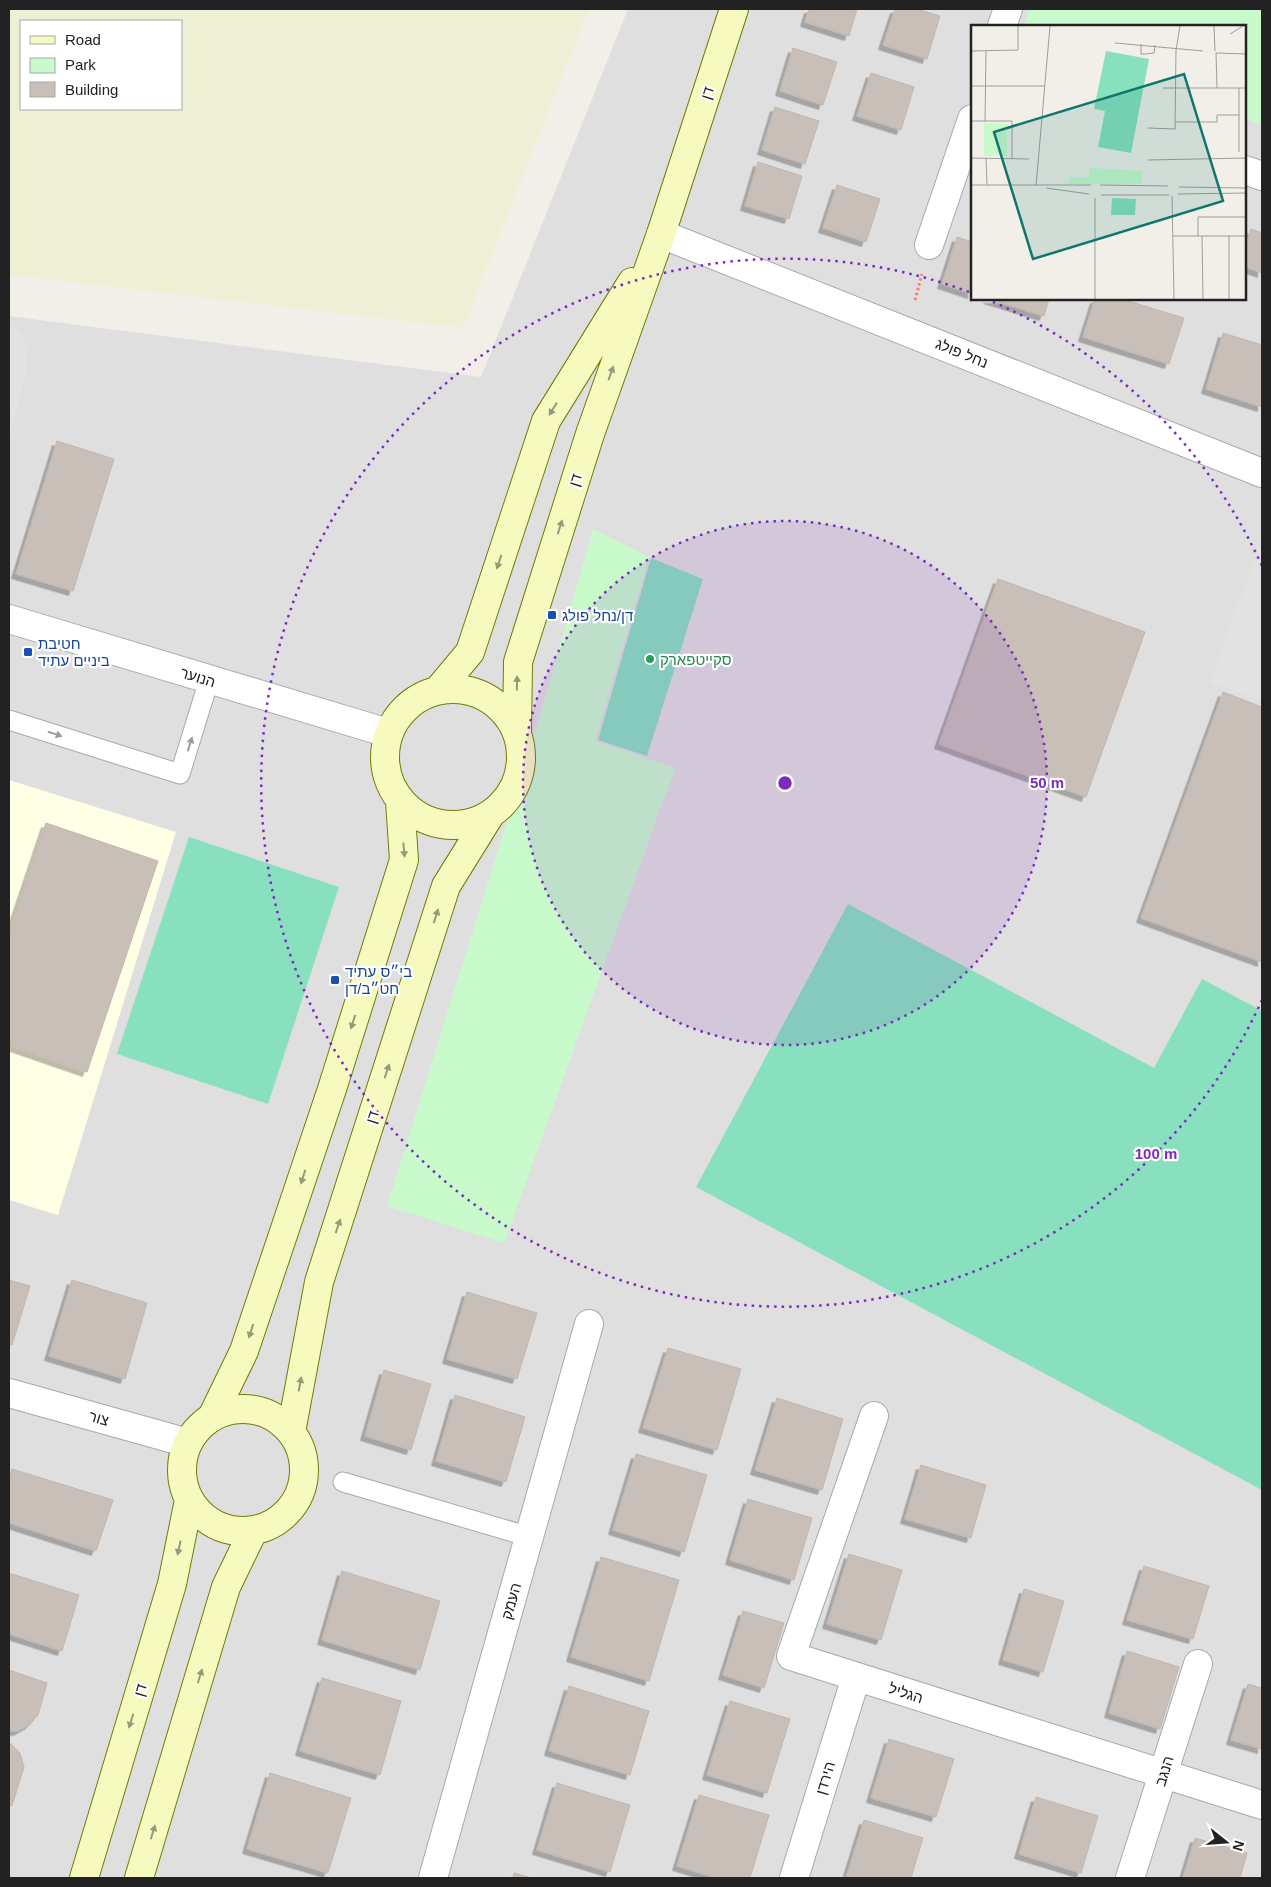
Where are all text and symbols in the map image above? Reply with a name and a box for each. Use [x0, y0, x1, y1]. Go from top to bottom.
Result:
legend [20, 20, 182, 110]
inset map [971, 25, 1246, 300]
text: Road [65, 31, 101, 48]
text: Park [65, 56, 96, 73]
text: Building [65, 81, 118, 98]
street label: דן [697, 85, 717, 101]
street label: נחל פולג [933, 335, 991, 371]
one-way arrow [608, 365, 616, 380]
one-way arrow [549, 403, 558, 416]
street label: דן [565, 472, 585, 488]
one-way arrow [557, 520, 565, 535]
one-way arrow [495, 555, 503, 570]
place label: דן/נחל פולג [562, 607, 633, 624]
marker: דן/נחל פולג [546, 609, 558, 621]
place label: חטיבת ביניים עתיד [38, 635, 110, 669]
marker: חטיבת ביניים עתיד [22, 646, 34, 658]
place label: סקייטפארק [660, 651, 732, 668]
marker: סקייטפארק [644, 653, 656, 665]
street label: הנוער [178, 664, 218, 690]
one-way arrow [514, 675, 522, 691]
one-way arrow [48, 731, 63, 739]
one-way arrow [186, 736, 194, 751]
centre of rings [776, 774, 794, 792]
text: 50 m [1030, 774, 1064, 791]
one-way arrow [400, 842, 408, 858]
one-way arrow [433, 909, 441, 924]
place label: בי״ס עתיד חט״ב/דן [345, 963, 412, 997]
marker: בי״ס עתיד חט״ב/דן [329, 974, 341, 986]
one-way arrow [349, 1015, 357, 1030]
one-way arrow [383, 1063, 391, 1078]
street label: דן [362, 1109, 382, 1125]
text: 100 m [1135, 1145, 1177, 1162]
one-way arrow [298, 1169, 306, 1184]
one-way arrow [334, 1218, 342, 1233]
one-way arrow [247, 1323, 254, 1338]
one-way arrow [296, 1375, 304, 1391]
street label: צור [87, 1407, 111, 1429]
one-way arrow [175, 1540, 183, 1556]
street label: העמק [498, 1581, 524, 1621]
one-way arrow [196, 1668, 204, 1683]
street label: הגליל [887, 1679, 925, 1707]
street label: דן [130, 1682, 150, 1698]
one-way arrow [127, 1714, 135, 1729]
street label: הנגב [1151, 1754, 1177, 1788]
street label: הירדן [812, 1759, 838, 1797]
north arrow [1201, 1817, 1251, 1867]
one-way arrow [150, 1824, 158, 1839]
text: N [1229, 1839, 1248, 1853]

